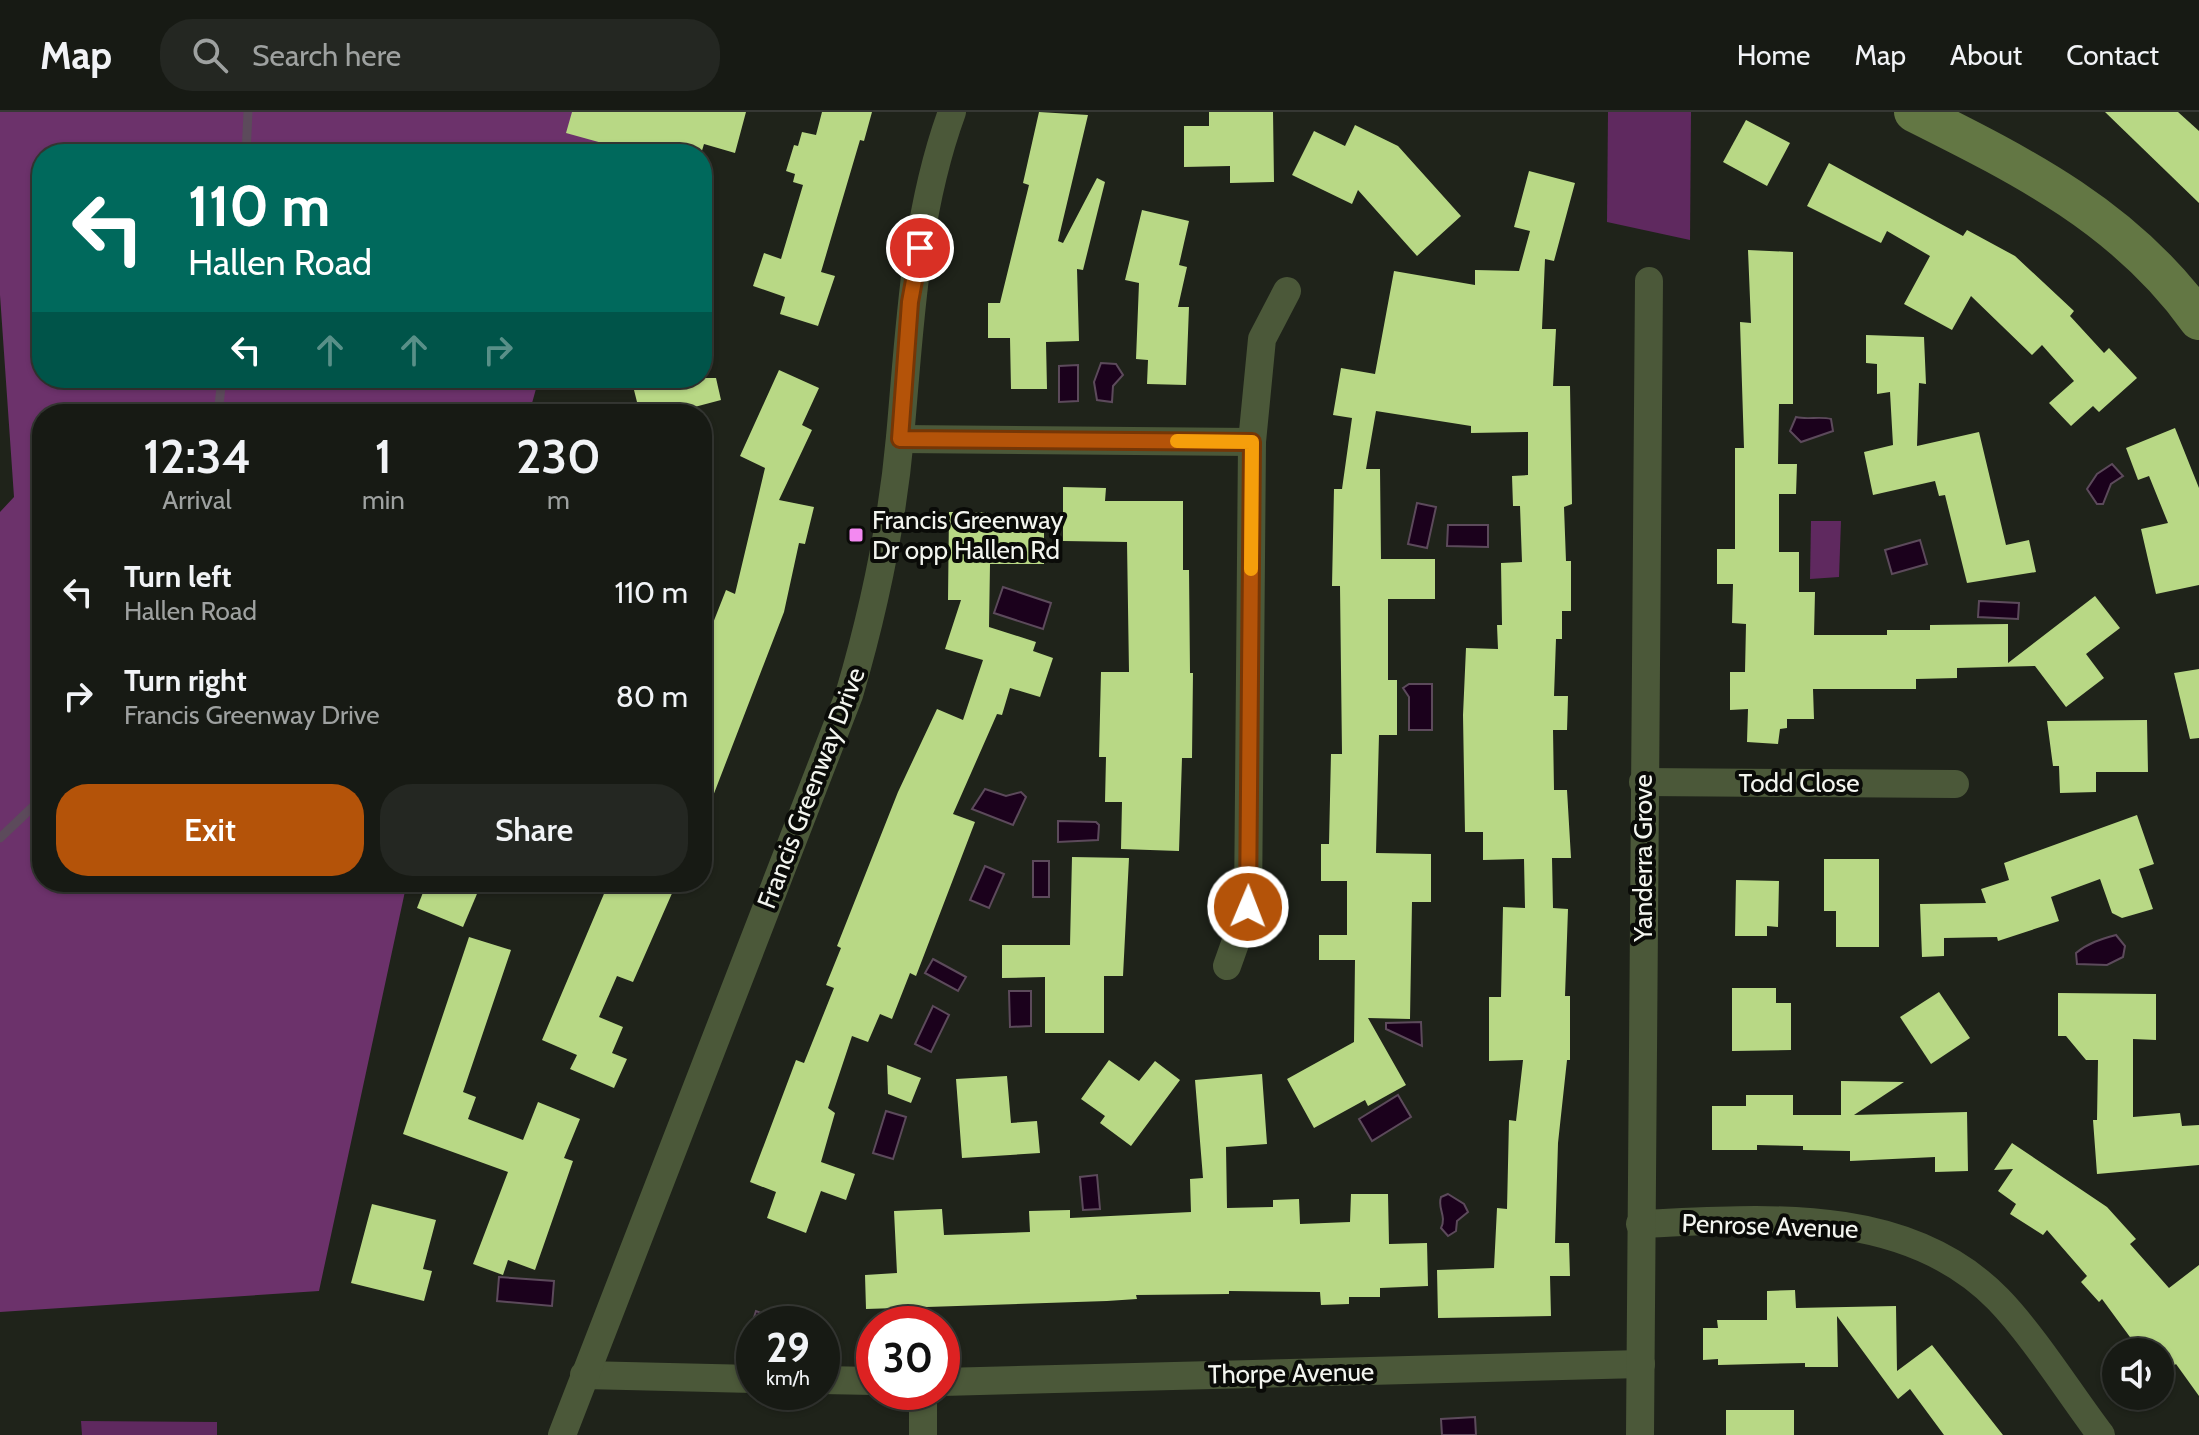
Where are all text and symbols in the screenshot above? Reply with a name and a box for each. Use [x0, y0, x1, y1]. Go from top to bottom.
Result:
search box [160, 19, 720, 91]
text: Map [40, 32, 112, 79]
icon: search [188, 33, 232, 77]
text: Search here [252, 37, 401, 74]
text: Home [1737, 38, 1810, 72]
text: Map [1854, 38, 1906, 72]
text: About [1950, 38, 2022, 72]
text: Contact [2066, 38, 2159, 72]
text: 110 m [188, 172, 330, 240]
icon: left [56, 176, 160, 280]
pin [886, 214, 954, 282]
icon: arrive [898, 226, 942, 270]
text: Hallen Road [188, 240, 372, 284]
icon: left [224, 328, 268, 372]
icon: ahead [308, 328, 352, 372]
icon: ahead [392, 328, 436, 372]
icon: right [476, 328, 520, 372]
text: 12:34 [143, 427, 251, 485]
text: 1 [375, 427, 392, 485]
text: 230 [516, 427, 601, 485]
text: Arrival [162, 484, 232, 516]
text: min [362, 484, 405, 516]
text: m [547, 484, 570, 516]
place label: Francis Greenway Dr opp Hallen Rd [872, 504, 1063, 566]
marker: Francis Greenway Dr opp Hallen Rd [847, 526, 865, 544]
text: Turn left [124, 558, 232, 595]
icon: left [56, 570, 100, 614]
text: 110 m [614, 574, 688, 611]
text: Hallen Road [124, 595, 257, 627]
text: Turn right [124, 662, 247, 699]
street label: Francis Greenway Drive [750, 663, 872, 913]
icon: right [56, 674, 100, 718]
text: 80 m [616, 678, 688, 715]
text: Francis Greenway Drive [124, 699, 380, 731]
street label: Todd Close [1738, 767, 1860, 799]
street label: Yanderra Grove [1627, 774, 1659, 943]
button: Exit [56, 784, 364, 876]
button: Share [380, 784, 688, 876]
position arrow [1206, 865, 1290, 949]
street label: Penrose Avenue [1681, 1207, 1859, 1245]
speed limit sign: 30 [856, 1306, 960, 1410]
text: 29 [766, 1323, 810, 1372]
map controls [2102, 1338, 2174, 1410]
button: sound [2102, 1338, 2174, 1410]
street label: Thorpe Avenue [1208, 1356, 1374, 1390]
text: km/h [766, 1366, 810, 1390]

